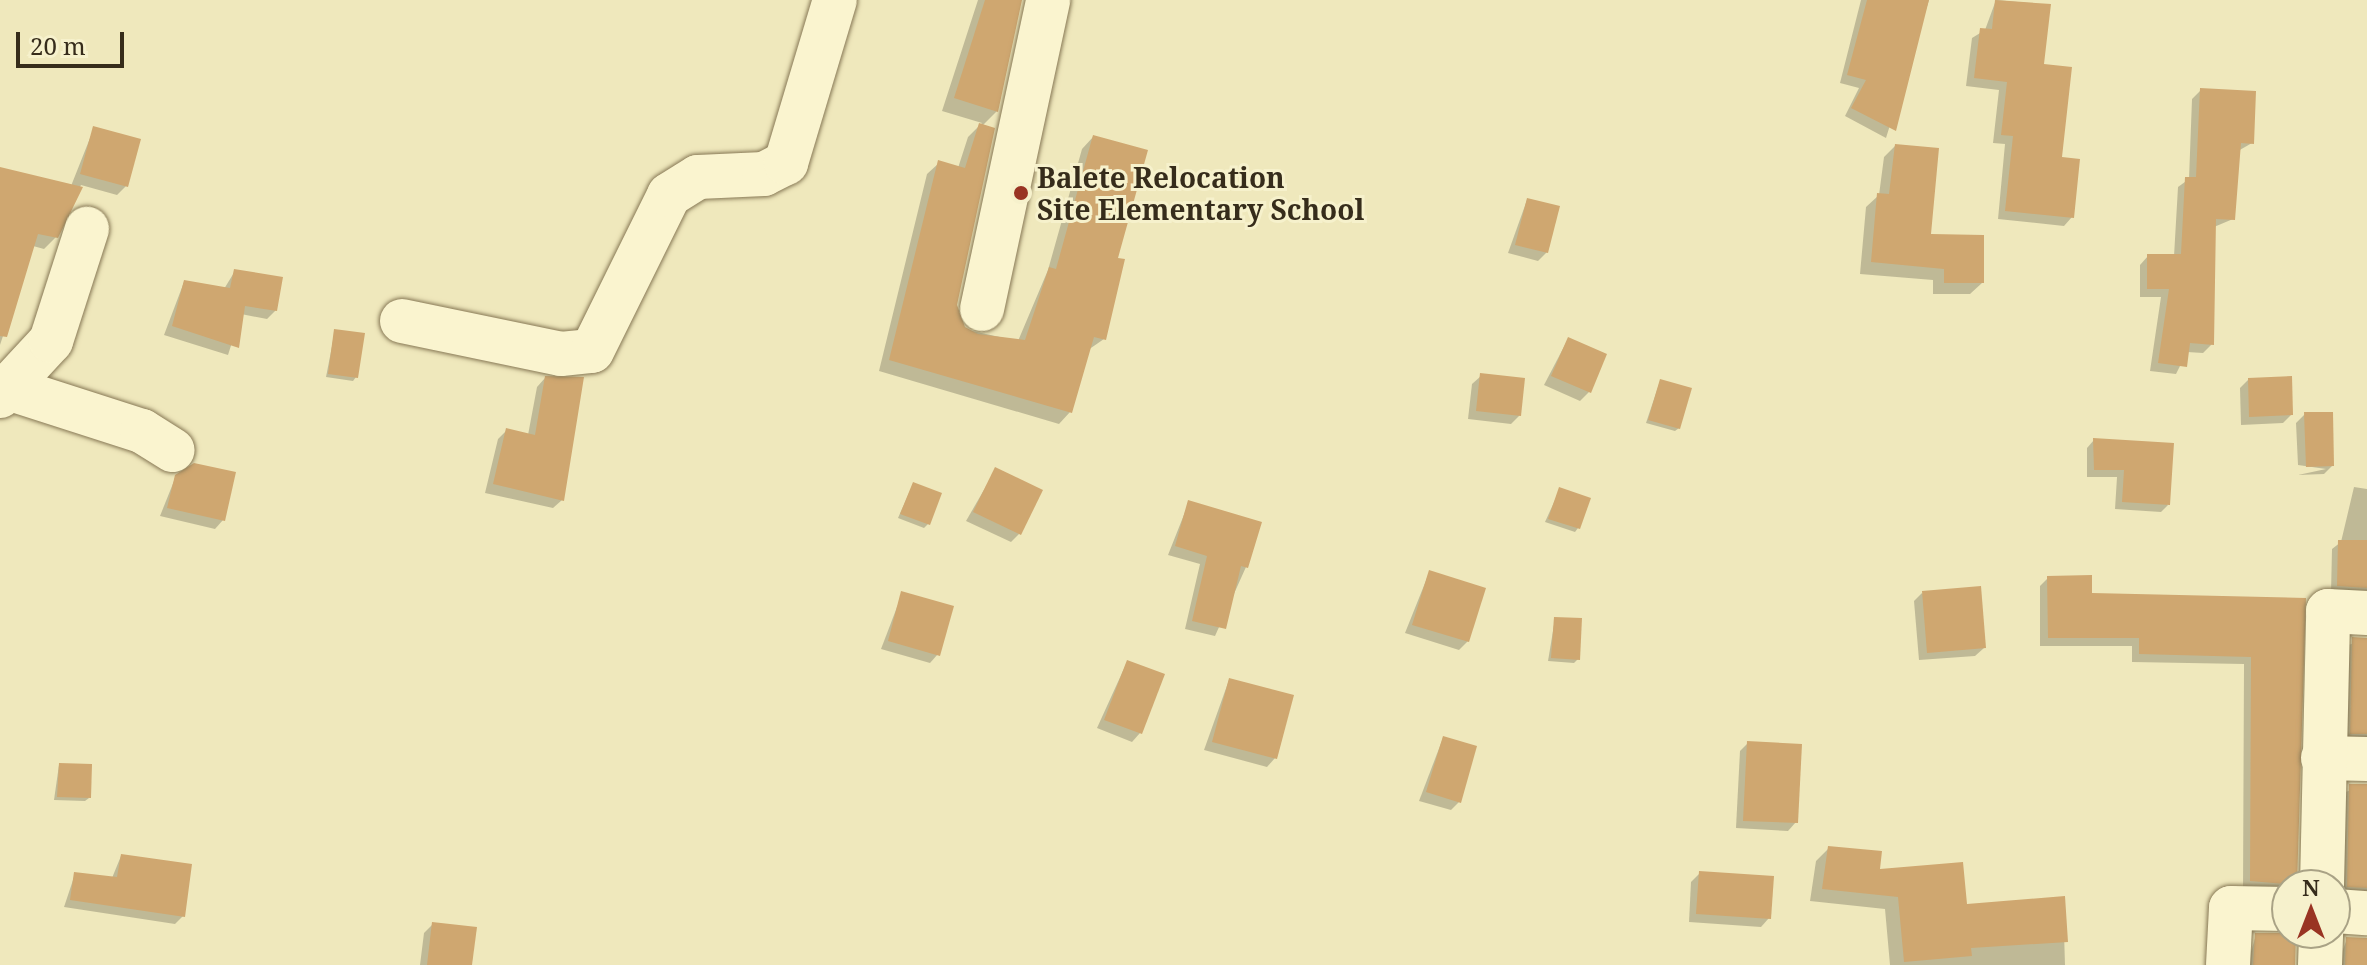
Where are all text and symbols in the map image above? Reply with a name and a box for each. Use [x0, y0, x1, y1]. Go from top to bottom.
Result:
scale bar [20, 16, 128, 66]
text: 20 m [30, 29, 86, 62]
place label: Balete Relocation Site Elementary School [1037, 160, 1364, 226]
marker: Balete Relocation Site Elementary School [1012, 184, 1030, 202]
north arrow [2271, 869, 2351, 949]
text: N [2302, 872, 2320, 902]

